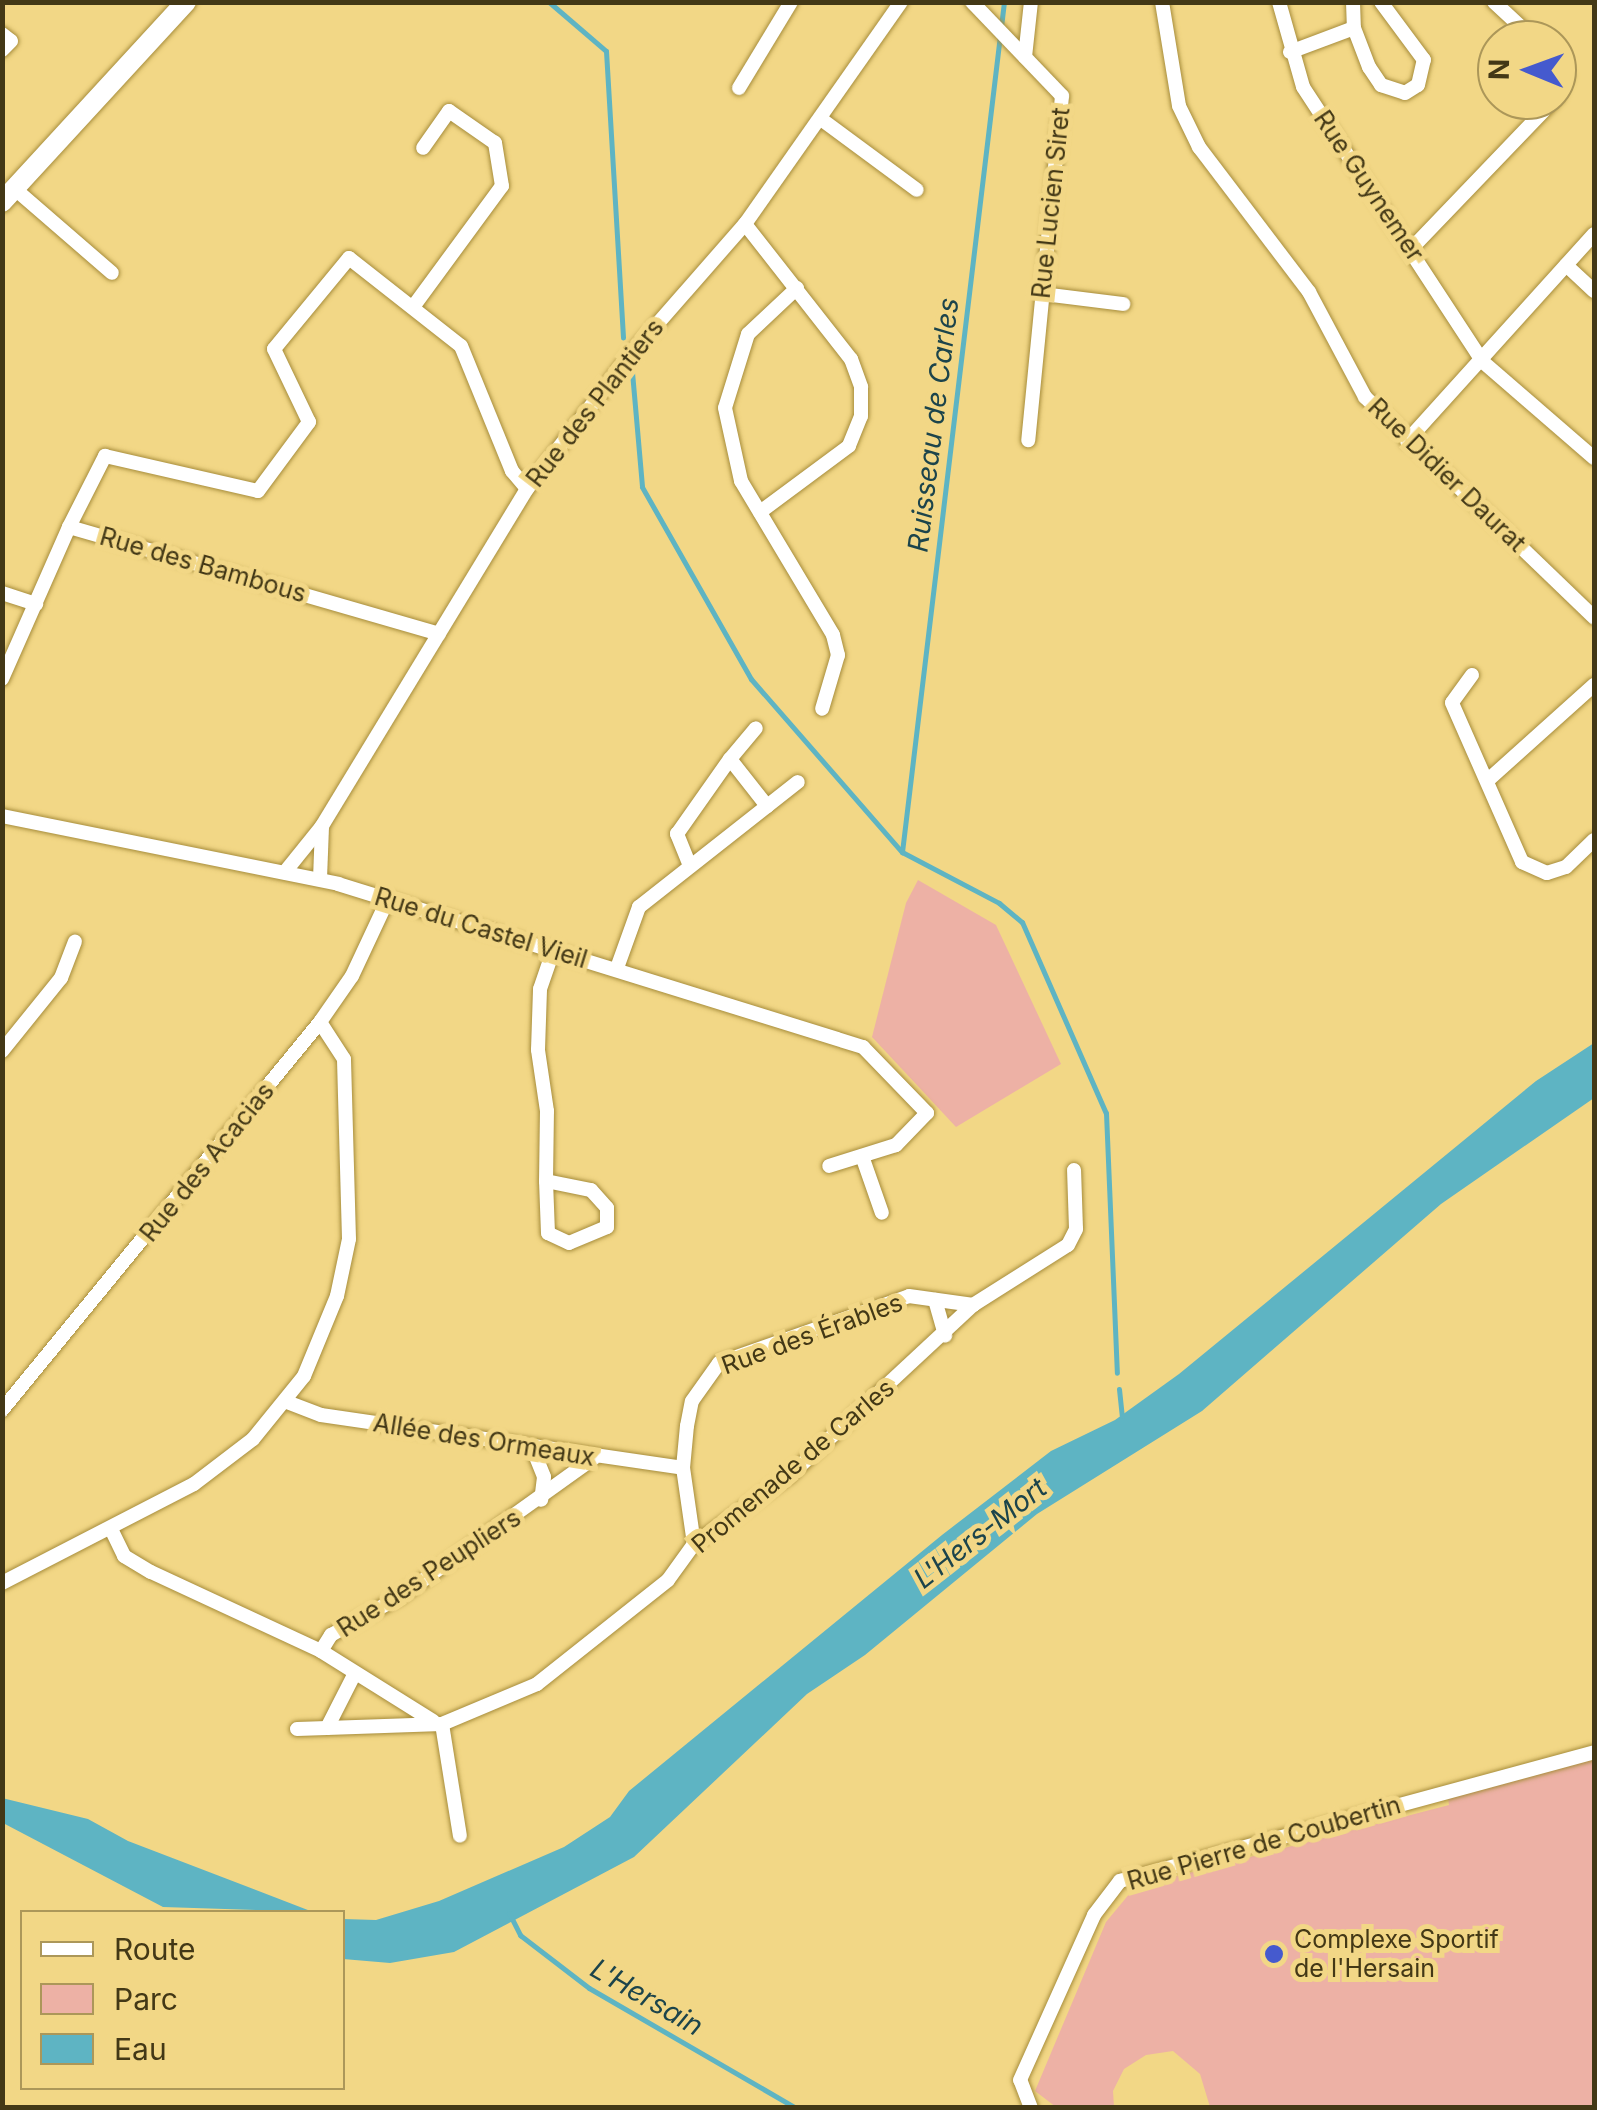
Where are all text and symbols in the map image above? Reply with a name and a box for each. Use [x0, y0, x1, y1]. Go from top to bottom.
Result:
north arrow [1477, 20, 1577, 120]
text: N [1482, 59, 1516, 80]
street label: Rue Guynemer [1308, 105, 1430, 267]
street label: Rue Lucien Siret [1026, 106, 1076, 300]
water label: Ruisseau de Carles [901, 296, 965, 554]
street label: Rue des Plantiers [520, 313, 670, 493]
street label: Rue Didier Daurat [1362, 392, 1532, 558]
street label: Rue des Bambous [96, 521, 310, 609]
street label: Rue du Castel Vieil [371, 881, 591, 975]
street label: Rue des Acacias [134, 1076, 280, 1248]
street label: Rue des Érables [718, 1287, 906, 1381]
street label: Promenade de Carles [686, 1373, 900, 1559]
street label: Allée des Ormeaux [371, 1408, 597, 1472]
water label: L'Hers-Mort [907, 1471, 1053, 1595]
street label: Rue des Peupliers [332, 1503, 526, 1643]
street label: Rue Pierre de Coubertin [1124, 1790, 1404, 1896]
legend [20, 1910, 345, 2090]
place label: Complexe Sportif de l'Hersain [1294, 1925, 1499, 1984]
text: Route [114, 1931, 196, 1967]
marker: Complexe Sportif de l'Hersain [1263, 1943, 1285, 1965]
water label: L'Hersain [585, 1951, 709, 2043]
text: Parc [114, 1981, 178, 2017]
text: Eau [114, 2031, 167, 2067]

